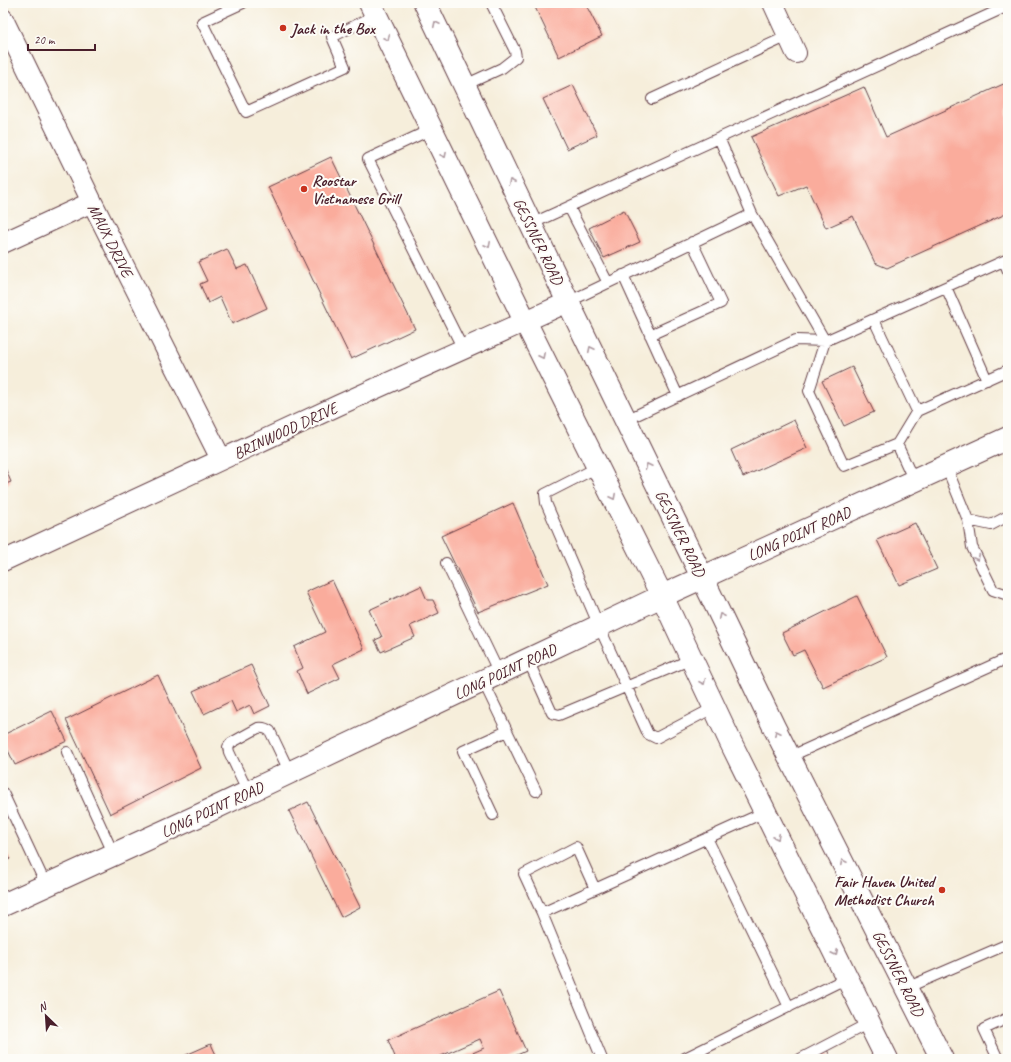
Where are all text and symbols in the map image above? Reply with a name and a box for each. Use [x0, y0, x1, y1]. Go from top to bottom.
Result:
place label: Jack in the Box [290, 19, 376, 39]
one-way arrow [433, 21, 441, 29]
marker: Jack in the Box [278, 23, 288, 33]
scale bar [28, 26, 95, 52]
text: 20 m [34, 32, 56, 48]
one-way arrow [382, 34, 390, 41]
one-way arrow [439, 151, 447, 158]
place label: Roostar Vietnamese Grill [312, 171, 403, 209]
one-way arrow [508, 179, 516, 186]
marker: Roostar Vietnamese Grill [299, 184, 309, 194]
street label: GESSNER ROAD [509, 195, 568, 290]
street label: MAUX DRIVE [83, 200, 138, 283]
one-way arrow [483, 241, 491, 248]
one-way arrow [588, 346, 596, 354]
one-way arrow [538, 352, 545, 359]
street label: BRINWOOD DRIVE [230, 397, 343, 464]
one-way arrow [646, 463, 653, 471]
street label: GESSNER ROAD [651, 487, 710, 582]
one-way arrow [608, 493, 616, 501]
street label: LONG POINT ROAD [745, 502, 856, 566]
one-way arrow [972, 554, 980, 561]
one-way arrow [718, 613, 726, 621]
street label: LONG POINT ROAD [451, 639, 561, 704]
one-way arrow [698, 678, 706, 685]
one-way arrow [774, 730, 782, 738]
street label: LONG POINT ROAD [158, 777, 268, 842]
one-way arrow [772, 833, 780, 840]
one-way arrow [840, 859, 847, 866]
place label: Fair Haven United Methodist Church [834, 872, 937, 910]
marker: Fair Haven United Methodist Church [937, 885, 947, 895]
street label: GESSNER ROAD [868, 927, 929, 1021]
one-way arrow [830, 949, 838, 957]
north arrow [26, 996, 66, 1036]
text: N [36, 998, 50, 1015]

